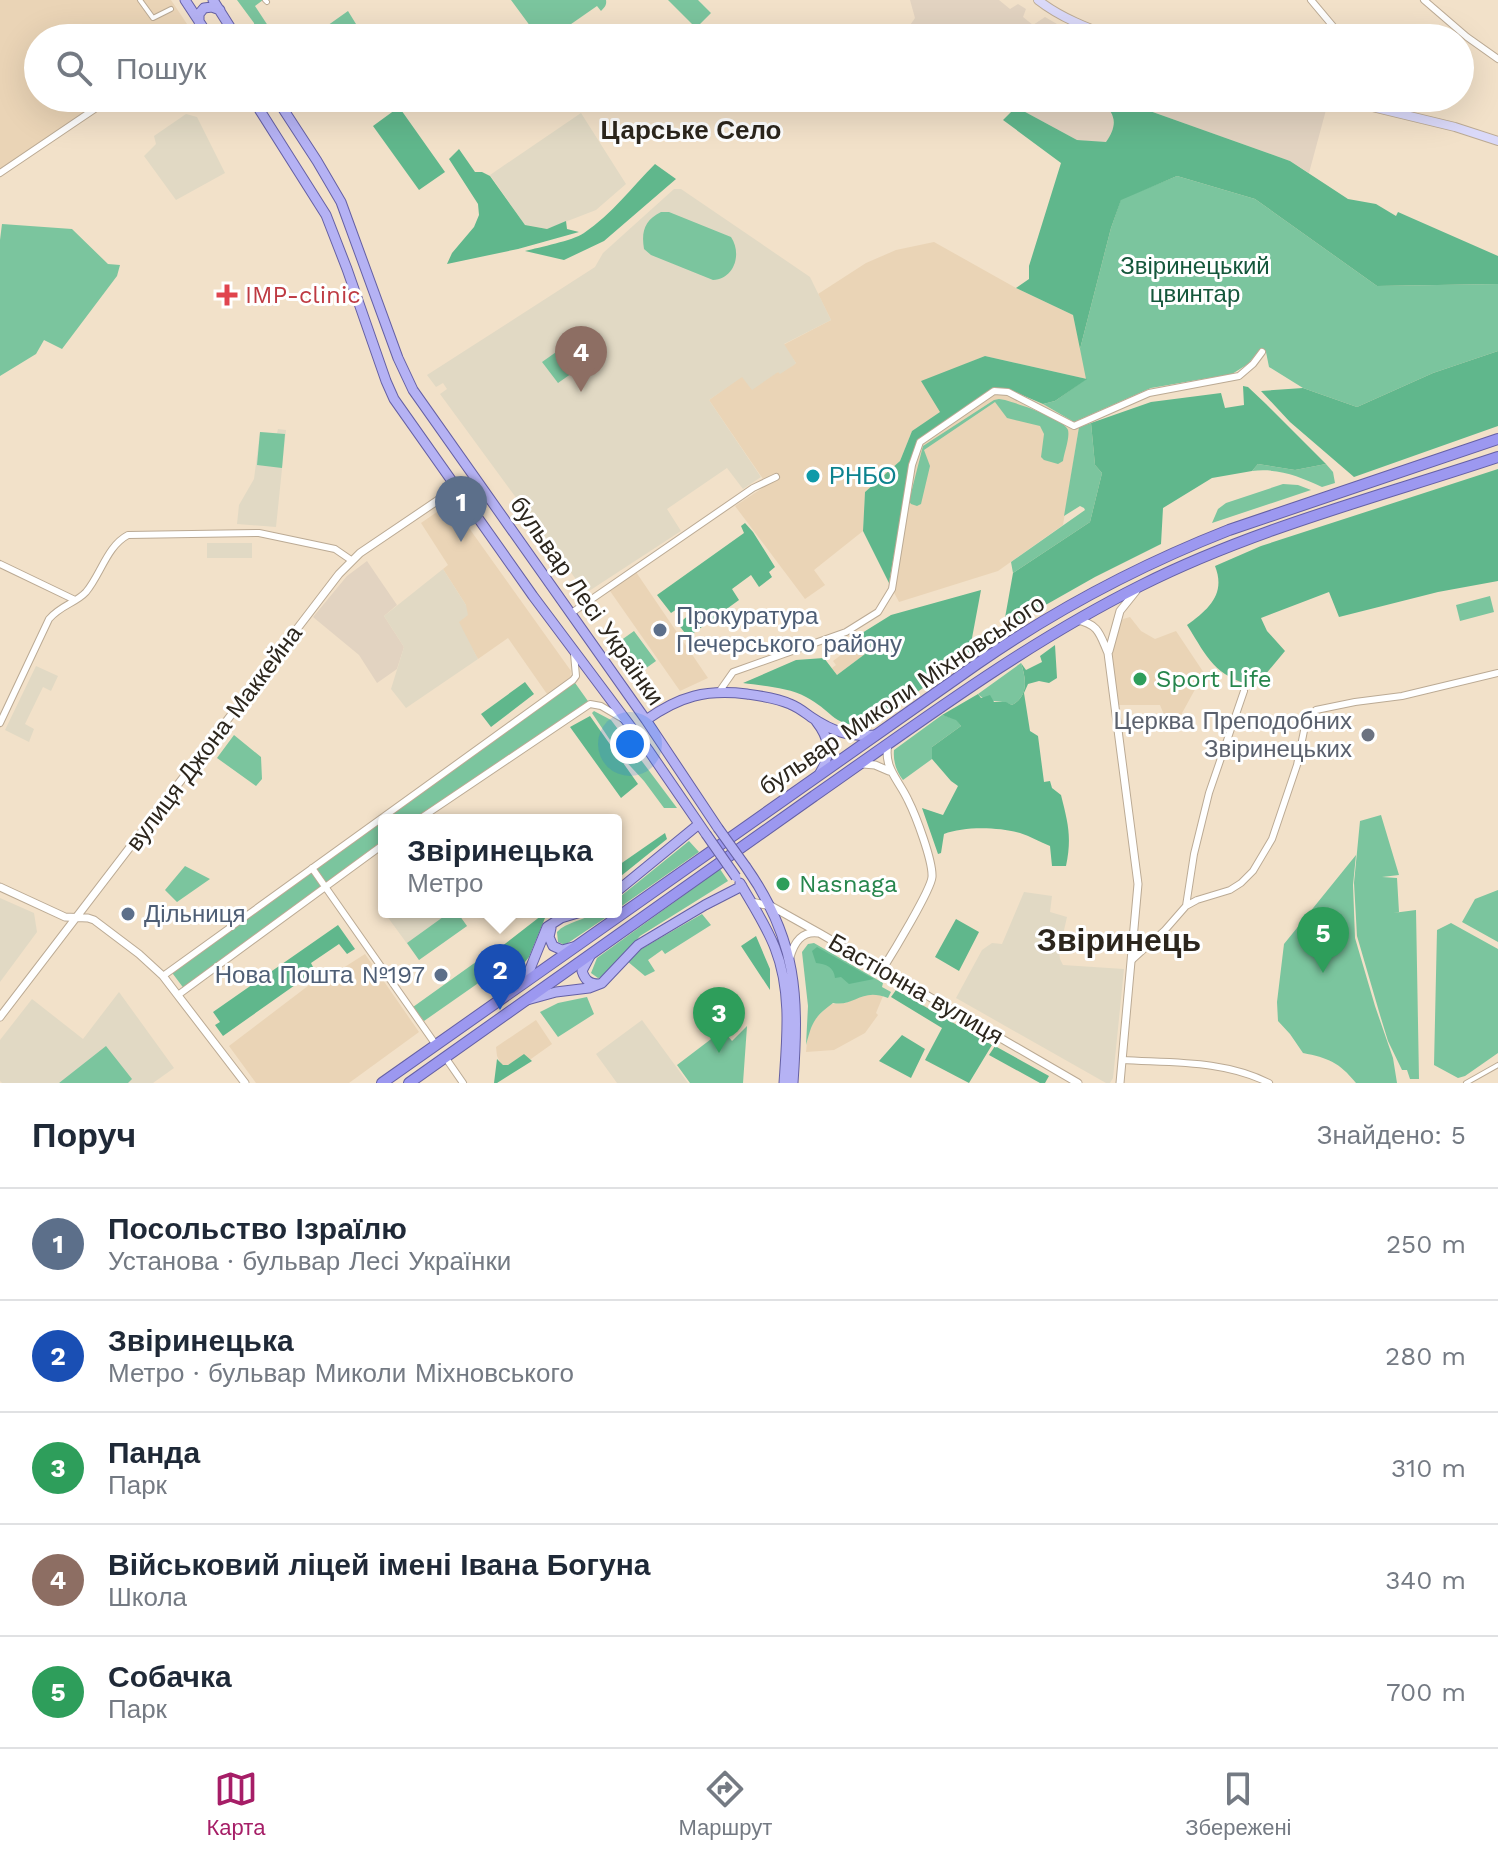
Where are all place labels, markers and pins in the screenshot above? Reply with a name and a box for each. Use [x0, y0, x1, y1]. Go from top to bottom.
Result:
place label: IMP-clinic [245, 281, 361, 309]
marker: IMP-clinic [216, 284, 238, 306]
pin: 4 [555, 326, 607, 392]
place label: РНБО [829, 462, 897, 490]
marker: РНБО [804, 467, 822, 485]
pin: 1 [435, 476, 487, 542]
place label: Прокуратура Печерського району [676, 602, 902, 658]
marker: Прокуратура Печерського району [651, 621, 669, 639]
place label: Sport Life [1156, 665, 1272, 693]
marker: Sport Life [1131, 670, 1149, 688]
place label: Церква Преподобних Звіринецьких [1114, 707, 1352, 763]
marker: Церква Преподобних Звіринецьких [1359, 726, 1377, 744]
place label: Nasnaga [799, 870, 898, 898]
marker: Nasnaga [774, 875, 792, 893]
place label: Дільниця [144, 900, 246, 928]
marker: Дільниця [119, 905, 137, 923]
pin: 5 [1297, 907, 1349, 973]
pin: 2 [474, 944, 526, 1010]
place label: Нова Пошта №197 [215, 961, 425, 989]
marker: Нова Пошта №197 [432, 966, 450, 984]
pin: 3 [693, 987, 745, 1053]

